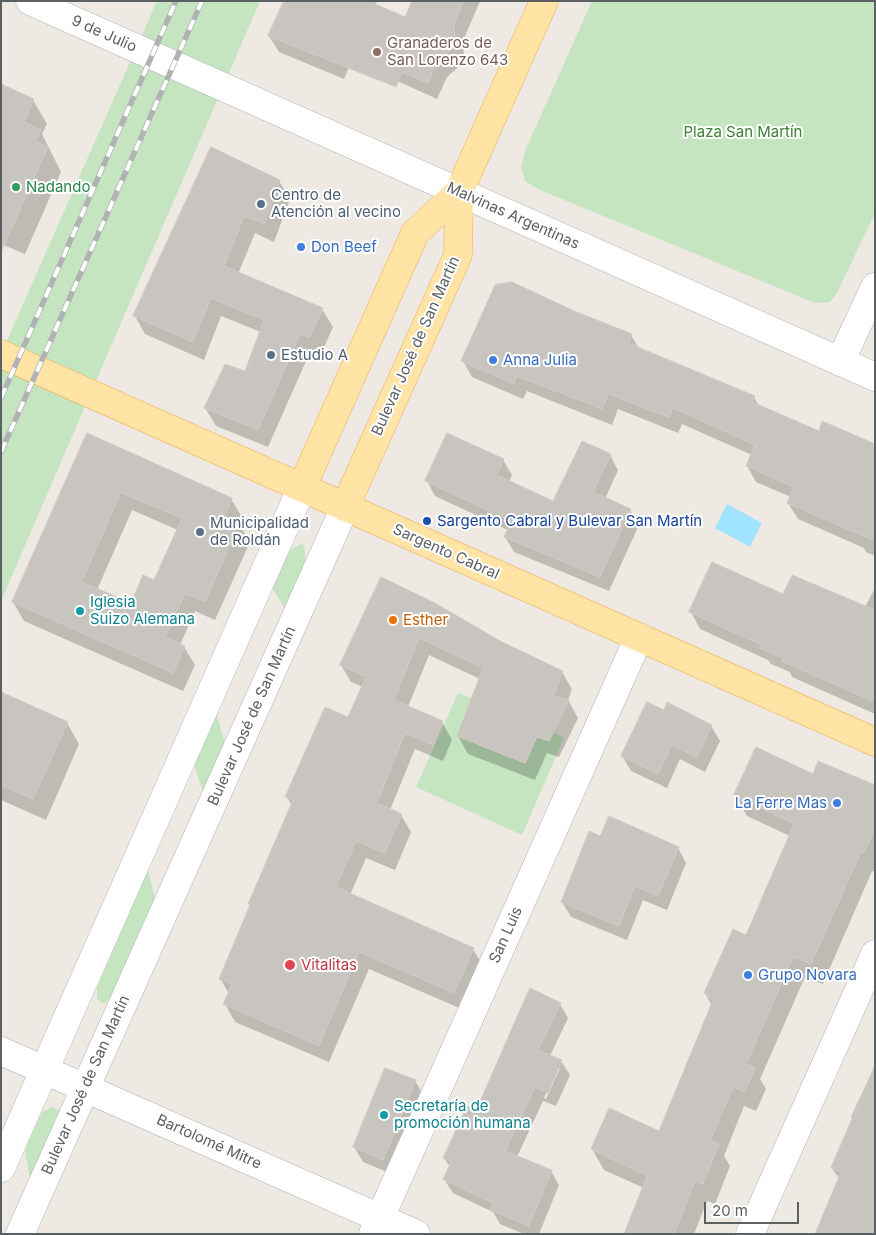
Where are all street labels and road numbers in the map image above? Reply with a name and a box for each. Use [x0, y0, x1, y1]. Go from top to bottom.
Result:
street label: 9 de Julio [69, 12, 139, 56]
street label: Malvinas Argentinas [444, 179, 582, 253]
street label: Bulevar José de San Martín [368, 254, 464, 438]
street label: Sargento Cabral [390, 520, 502, 584]
street label: Bulevar José de San Martín [204, 624, 300, 808]
street label: San Luis [486, 904, 526, 966]
street label: Bulevar José de San Martín [38, 993, 134, 1177]
street label: Bartolomé Mitre [154, 1111, 264, 1173]

